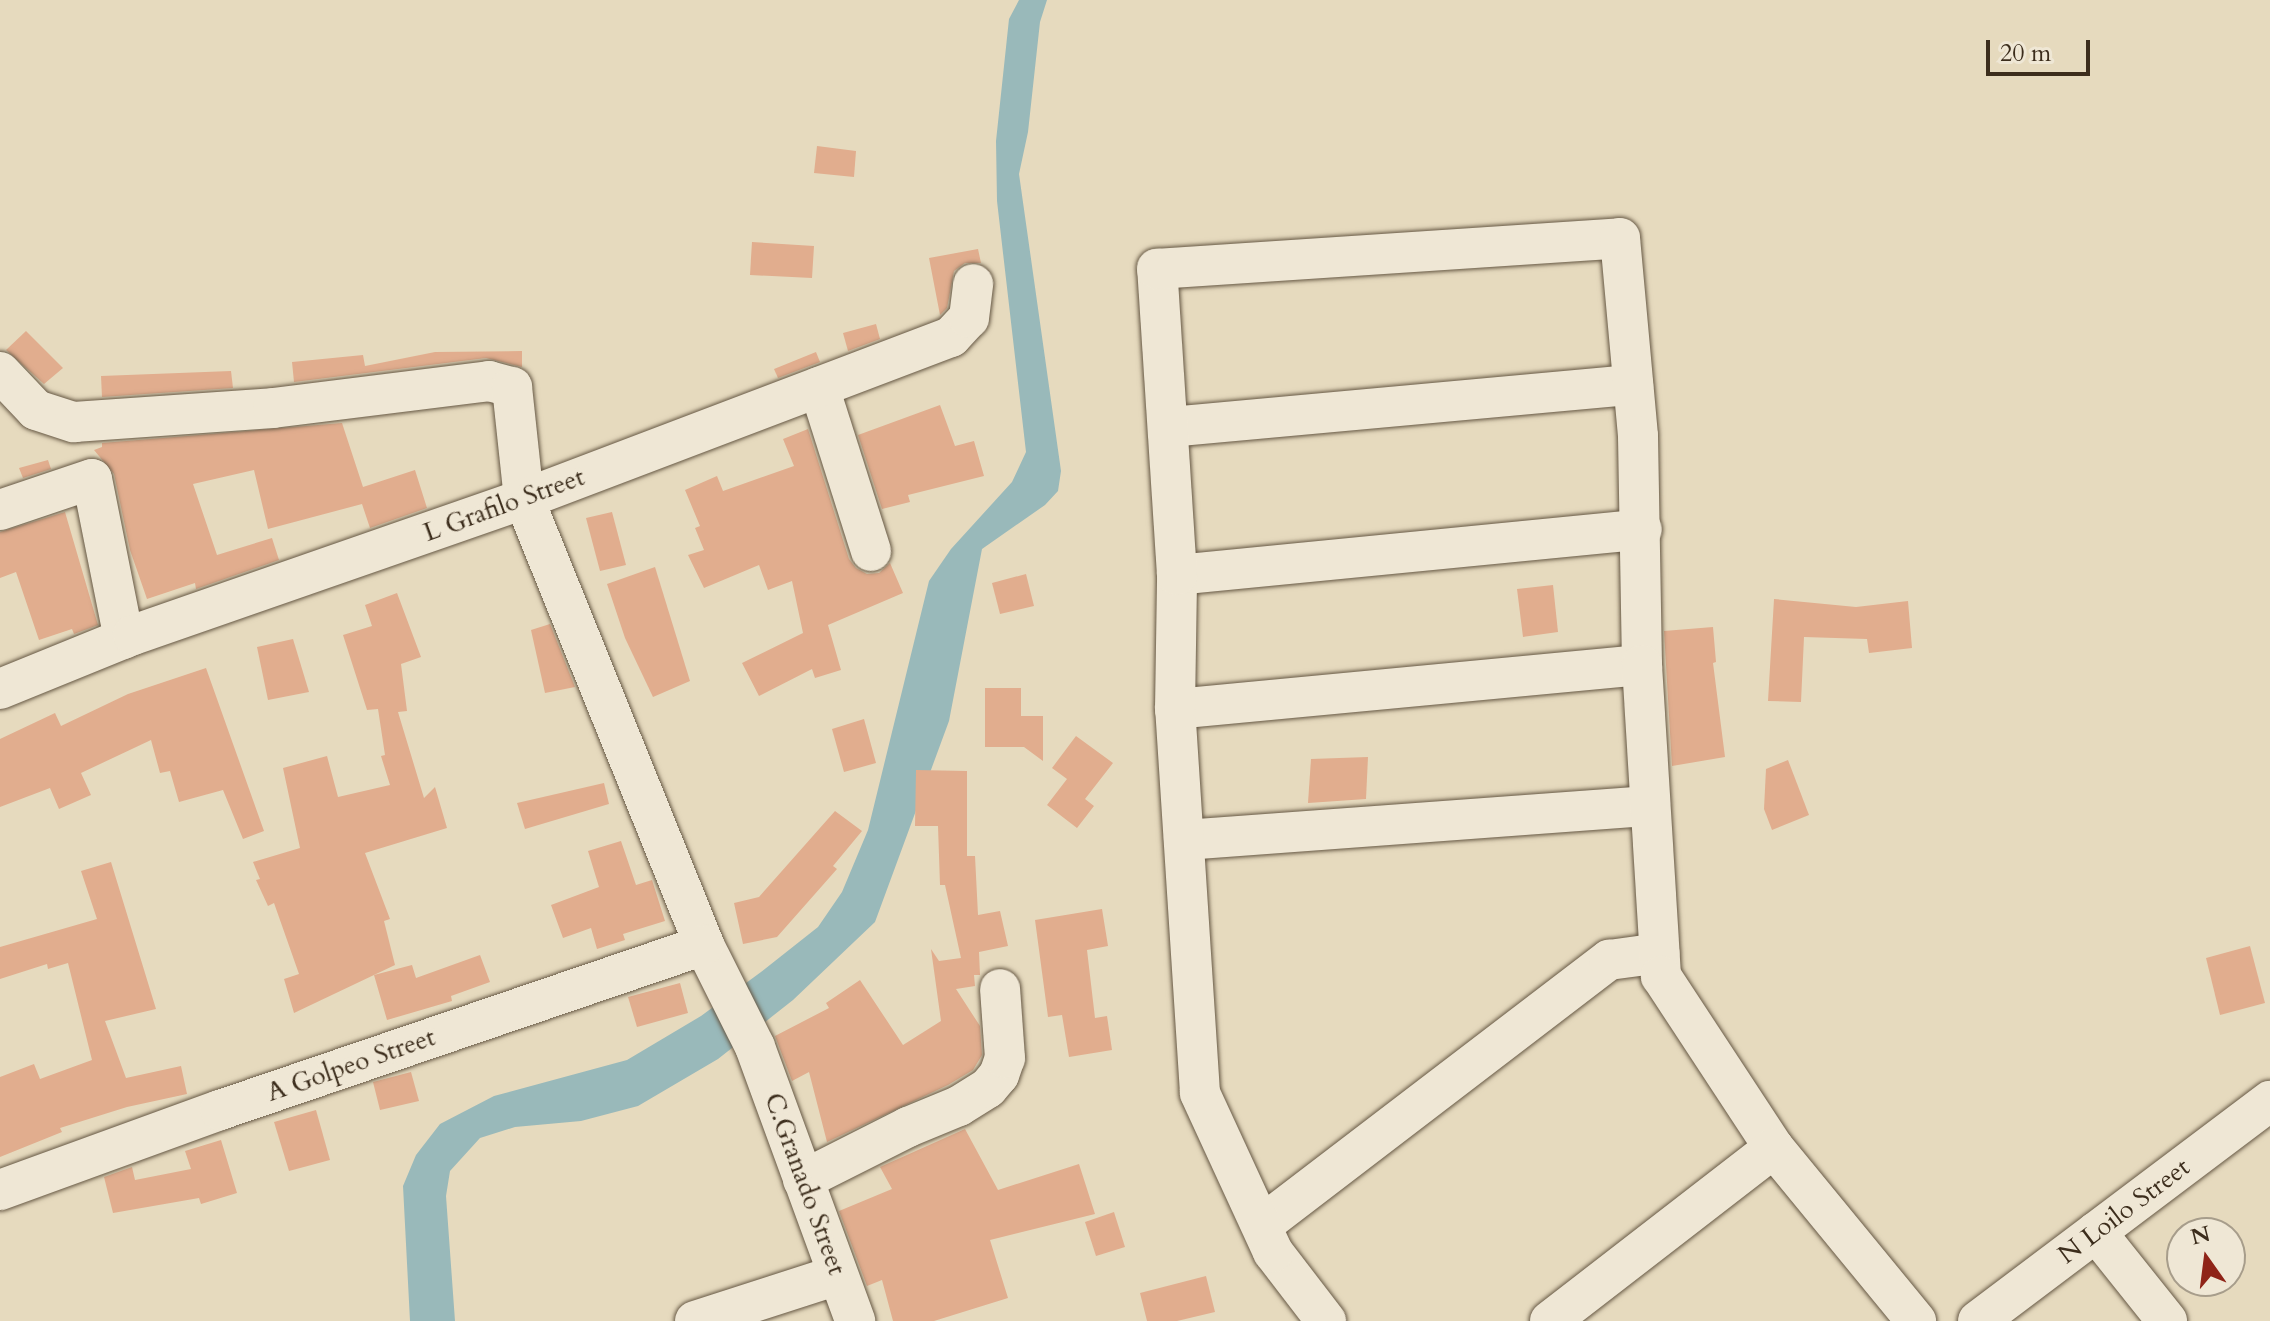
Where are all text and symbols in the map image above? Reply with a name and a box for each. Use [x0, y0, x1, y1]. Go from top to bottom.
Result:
scale bar [1990, 24, 2094, 74]
text: 20 m [2000, 37, 2051, 70]
street label: L Grafilo Street [419, 461, 589, 549]
street label: A Golpeo Street [263, 1022, 439, 1108]
street label: C.Granado Street [758, 1089, 852, 1279]
street label: N Loilo Street [2052, 1151, 2196, 1271]
north arrow [2166, 1217, 2246, 1297]
text: N [2188, 1219, 2214, 1253]

